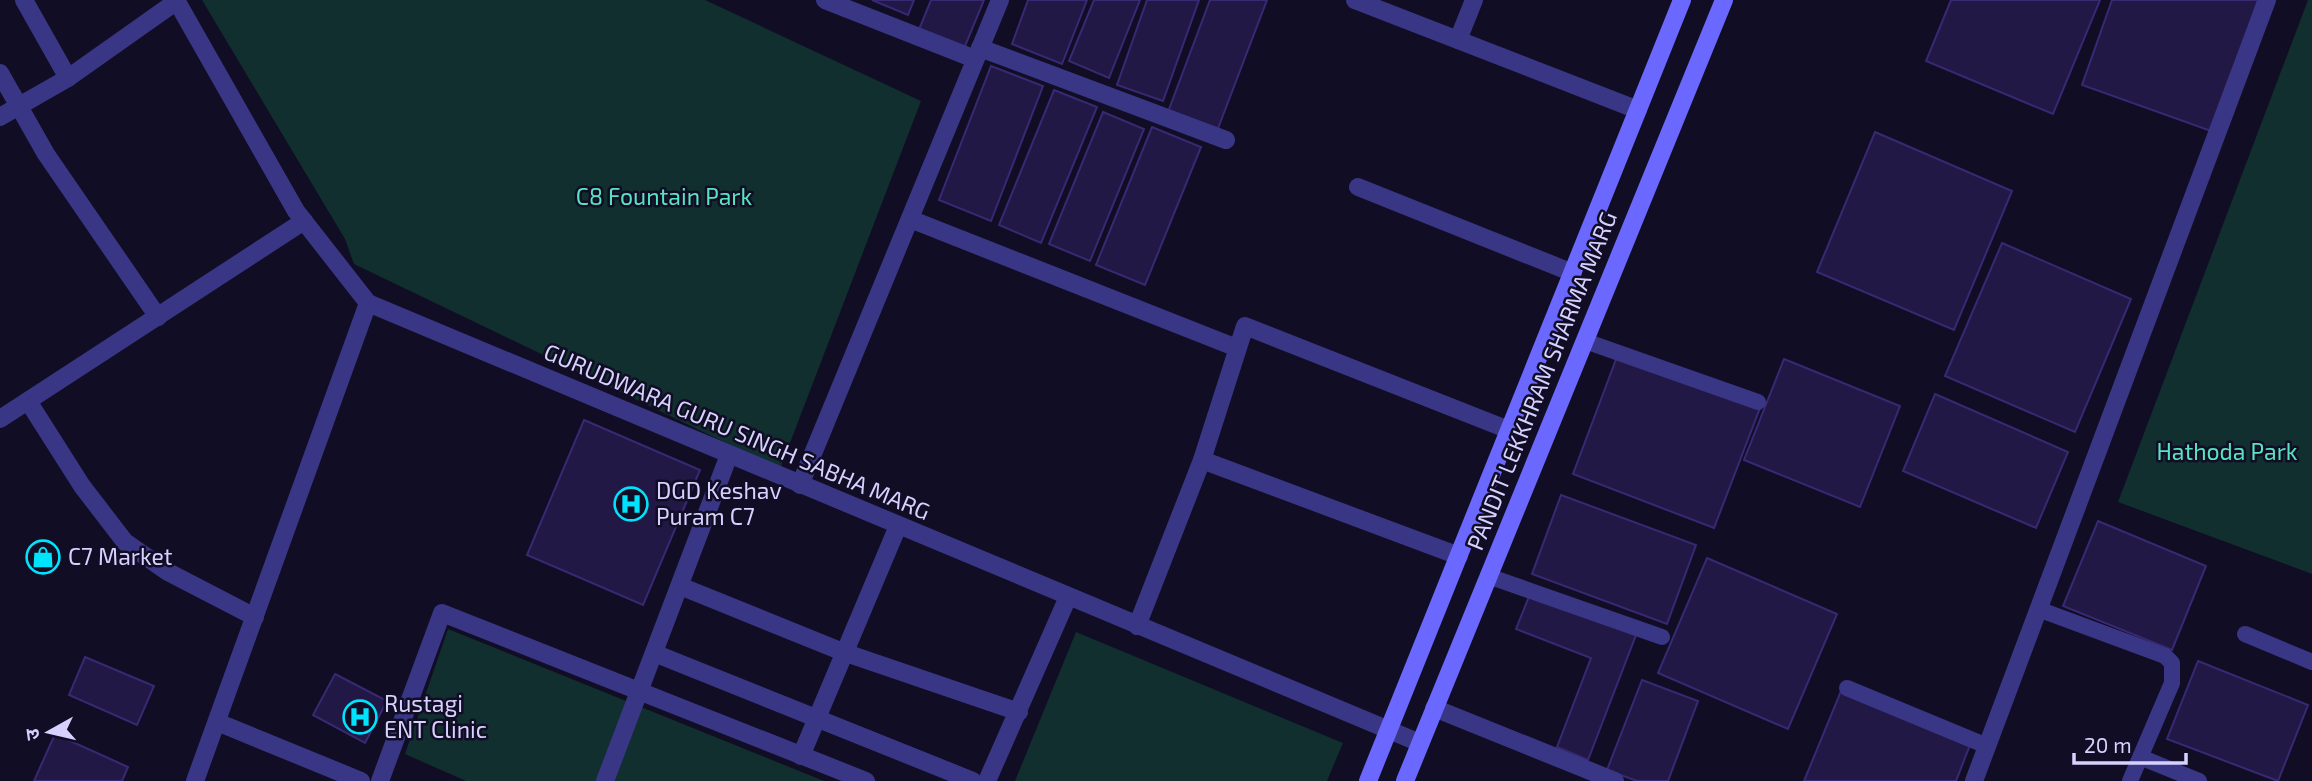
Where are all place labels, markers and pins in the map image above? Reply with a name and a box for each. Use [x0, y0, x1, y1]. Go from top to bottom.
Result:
place label: DGD Keshav Puram C7 [656, 476, 782, 530]
hospital icon: DGD Keshav Puram C7 [612, 485, 650, 523]
shop icon: C7 Market [24, 538, 62, 576]
place label: C7 Market [68, 542, 173, 570]
place label: Rustagi ENT Clinic [384, 689, 487, 743]
hospital icon: Rustagi ENT Clinic [341, 698, 379, 736]

